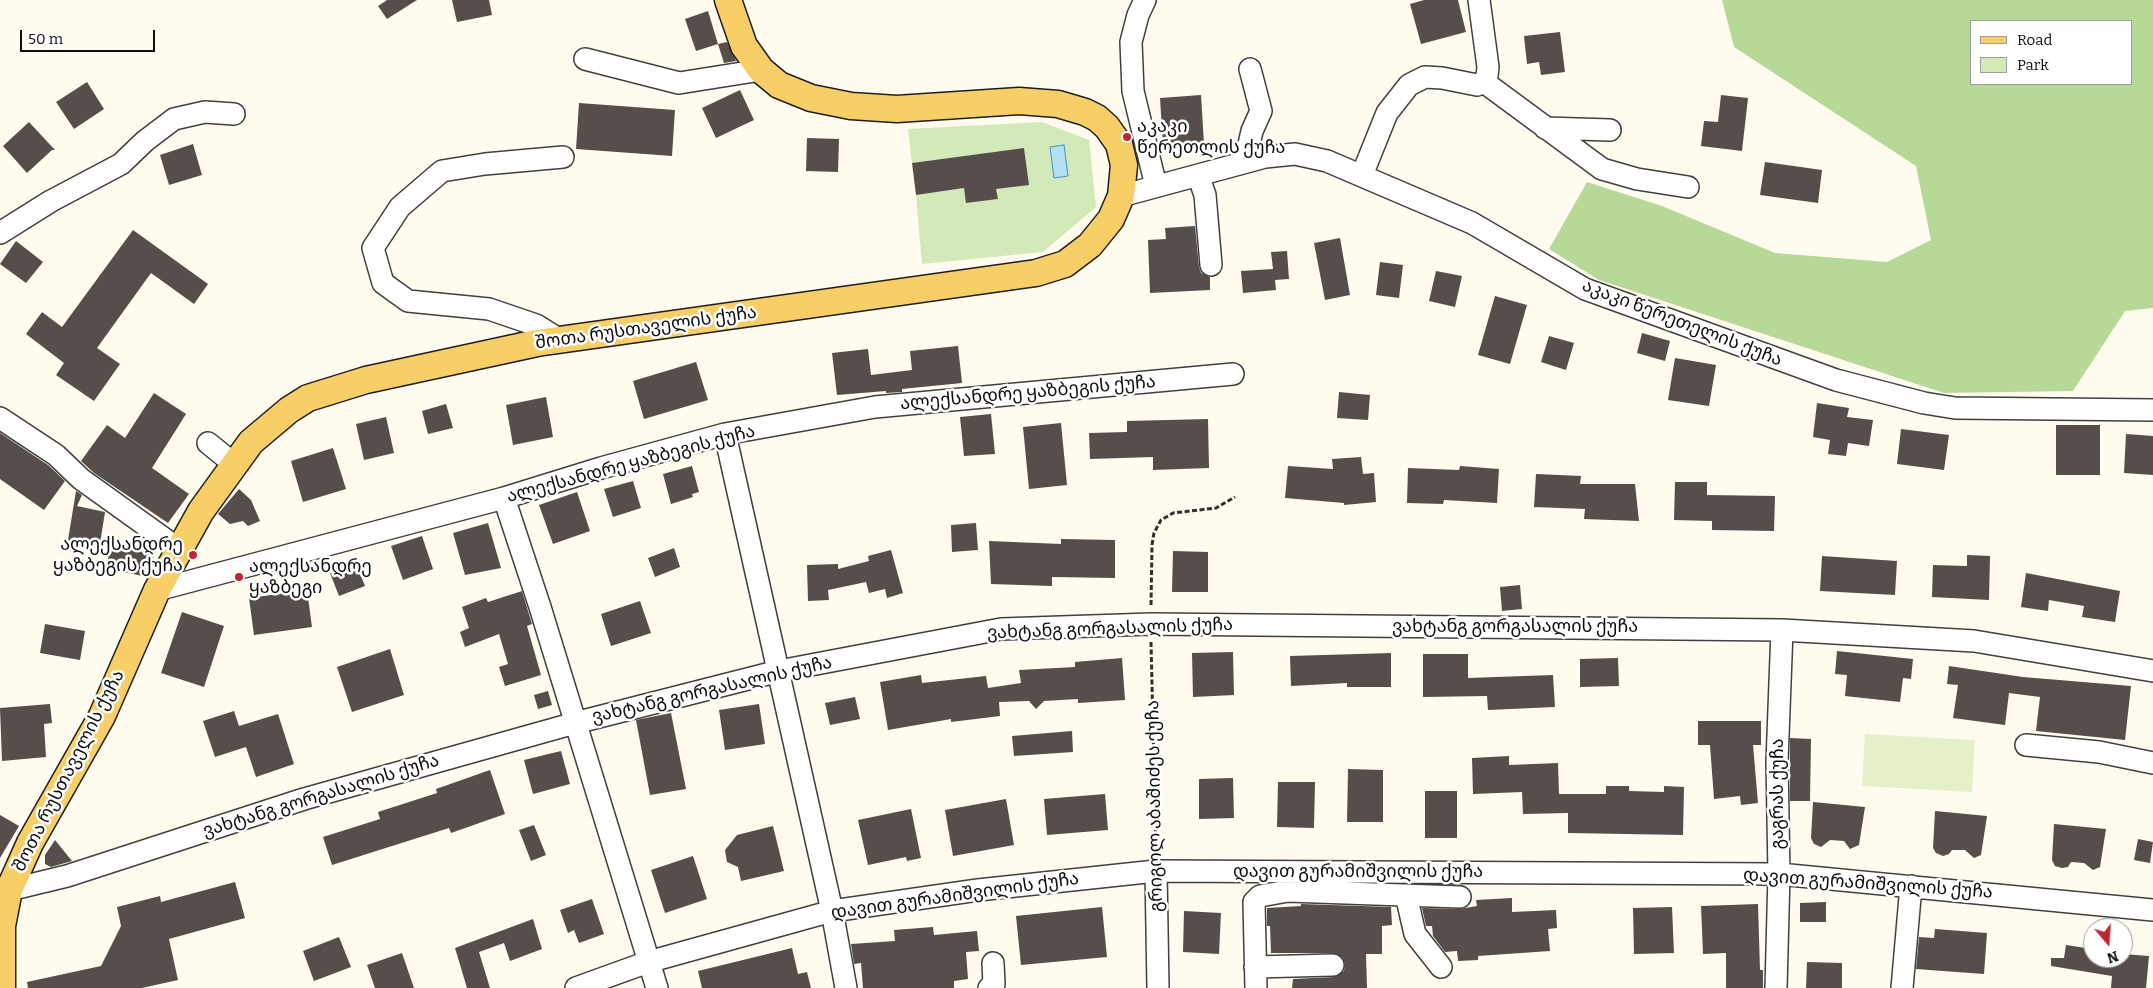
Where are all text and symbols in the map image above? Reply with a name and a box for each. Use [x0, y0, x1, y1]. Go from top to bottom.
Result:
scale bar [22, 20, 158, 52]
legend [1970, 20, 2133, 85]
text: 50 m [28, 30, 63, 48]
text: Road [2017, 31, 2052, 49]
text: Park [2017, 56, 2049, 74]
place label: აკაკი წერეთლის ქუჩა [1137, 116, 1285, 158]
marker: აკაკი წერეთლის ქუჩა [1121, 131, 1133, 143]
street label: აკაკი წერეთელის ქუჩა [1579, 275, 1785, 371]
street label: შოთა რუსთაველის ქუჩა [534, 302, 758, 354]
street label: ალექსანდრე ყაზბეგის ქუჩა [899, 371, 1157, 415]
street label: ალექსანდრე ყაზბეგის ქუჩა [504, 420, 758, 508]
place label: ალექსანდრე ყაზბეგის ქუჩა [53, 534, 183, 576]
marker: ალექსანდრე ყაზბეგის ქუჩა [187, 549, 199, 561]
place label: ალექსანდრე ყაზბეგი [249, 556, 372, 598]
marker: ალექსანდრე ყაზბეგი [233, 571, 245, 583]
street label: ვახტანგ გორგასალის ქუჩა [987, 614, 1233, 644]
street label: ვახტანგ გორგასალის ქუჩა [1392, 616, 1638, 638]
street label: ვახტანგ გორგასალის ქუჩა [590, 652, 834, 728]
street label: შოთა რუსთაველის ქუჩა [9, 667, 129, 875]
street label: გრიგოლ აბაშიძეს ქუჩა [1142, 700, 1168, 912]
street label: გაგრას ქუჩა [1767, 738, 1789, 850]
street label: ვახტანგ გორგასალის ქუჩა [200, 750, 442, 842]
street label: დავით გურამიშვილის ქუჩა [1233, 861, 1483, 883]
street label: დავით გურამიშვილის ქუჩა [1742, 864, 1994, 904]
street label: დავით გურამიშვილის ქუჩა [830, 868, 1080, 924]
north arrow [2083, 918, 2133, 968]
text: N [2105, 947, 2120, 967]

